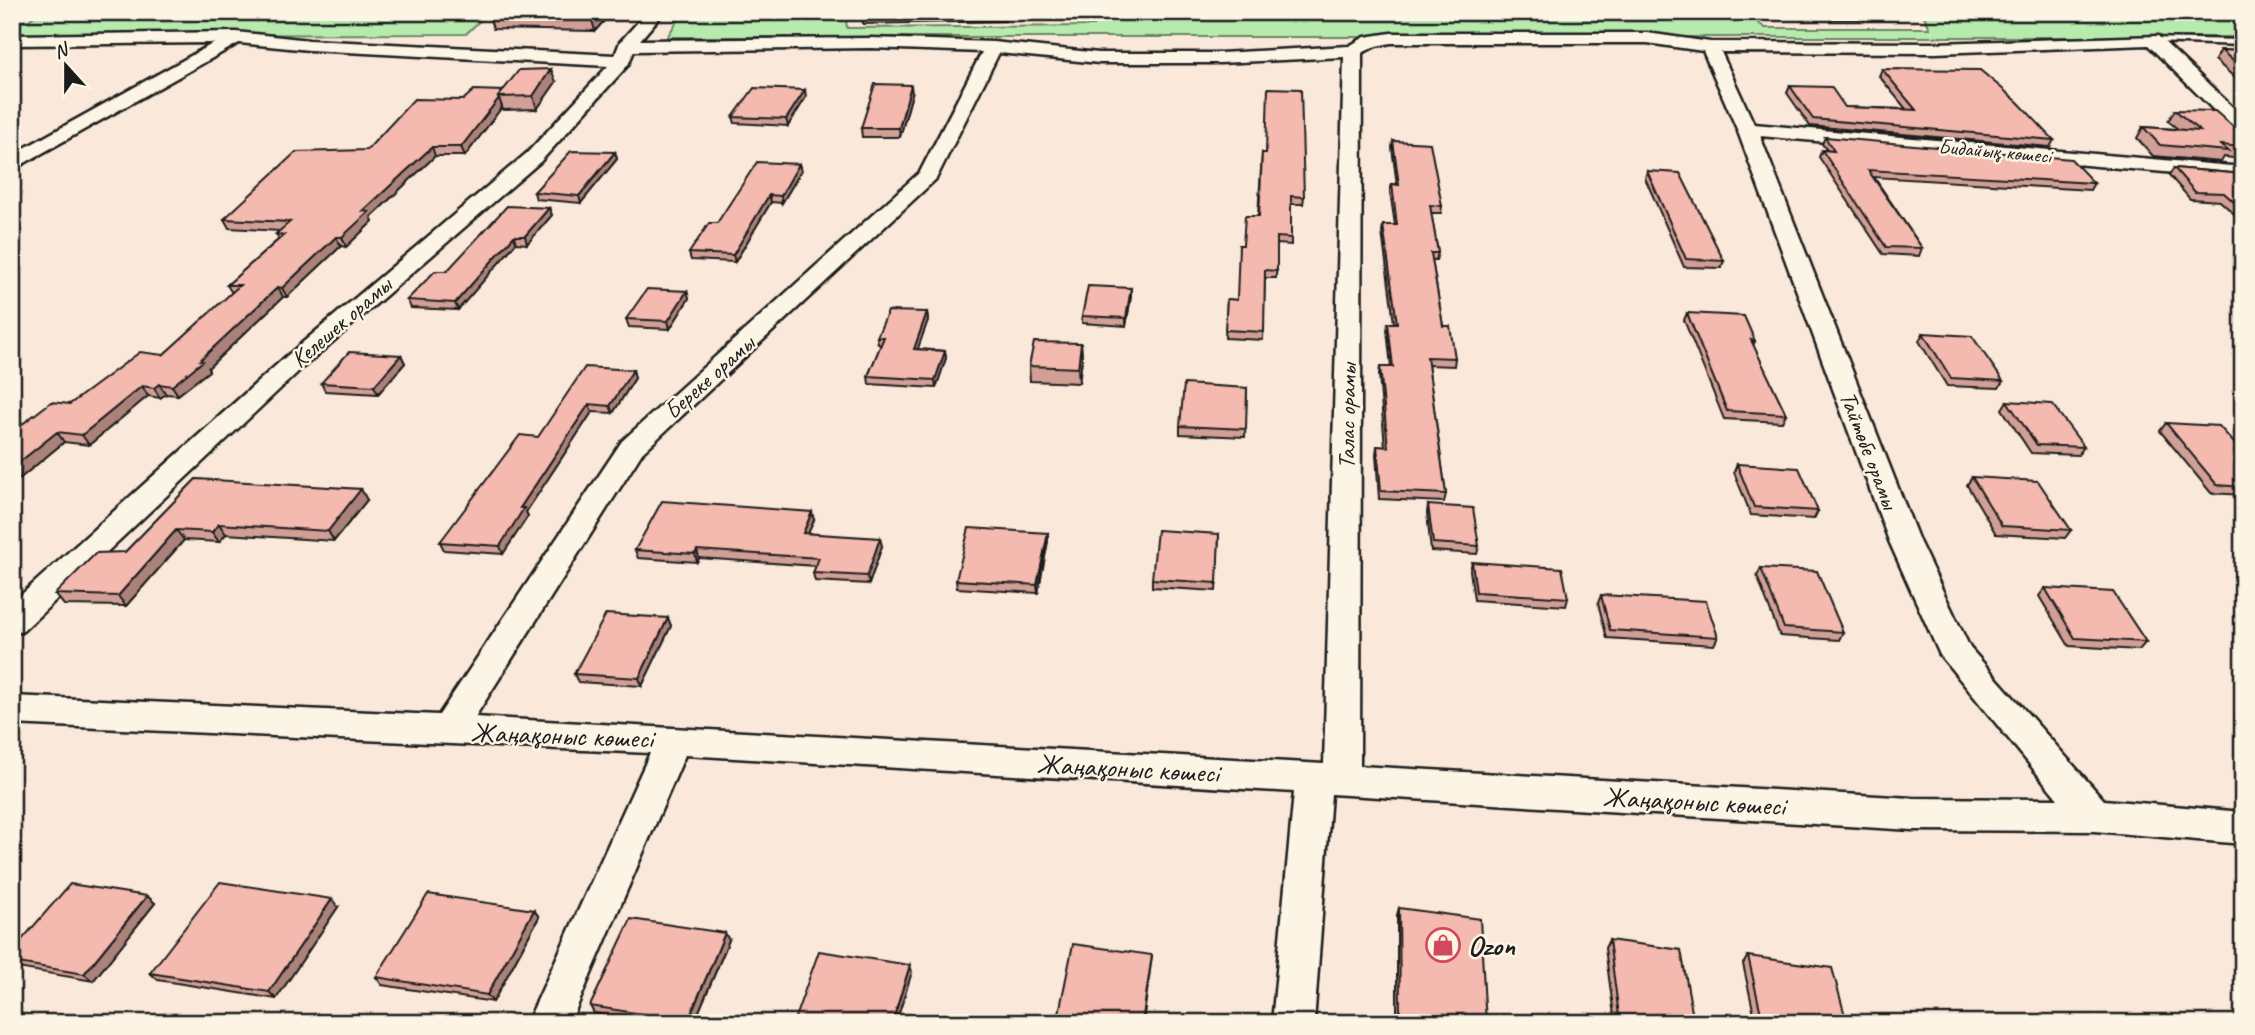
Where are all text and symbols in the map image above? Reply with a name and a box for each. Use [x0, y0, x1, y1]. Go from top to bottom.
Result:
north arrow [32, 32, 102, 102]
text: N [50, 37, 73, 64]
street label: Бидайық көшесі [1938, 133, 2055, 169]
street label: Келешек орамы [284, 269, 399, 374]
street label: Береке орамы [657, 327, 762, 425]
street label: Талас орамы [1331, 361, 1363, 469]
street label: Тайтөбе орамы [1833, 387, 1906, 515]
street label: Жаңақоныс көшесі [470, 714, 658, 756]
street label: Жаңақоныс көшесі [1036, 746, 1224, 790]
street label: Жаңақоныс көшесі [1602, 779, 1790, 823]
shop icon: Ozon [1424, 926, 1462, 964]
place label: Ozon [1468, 928, 1516, 963]

